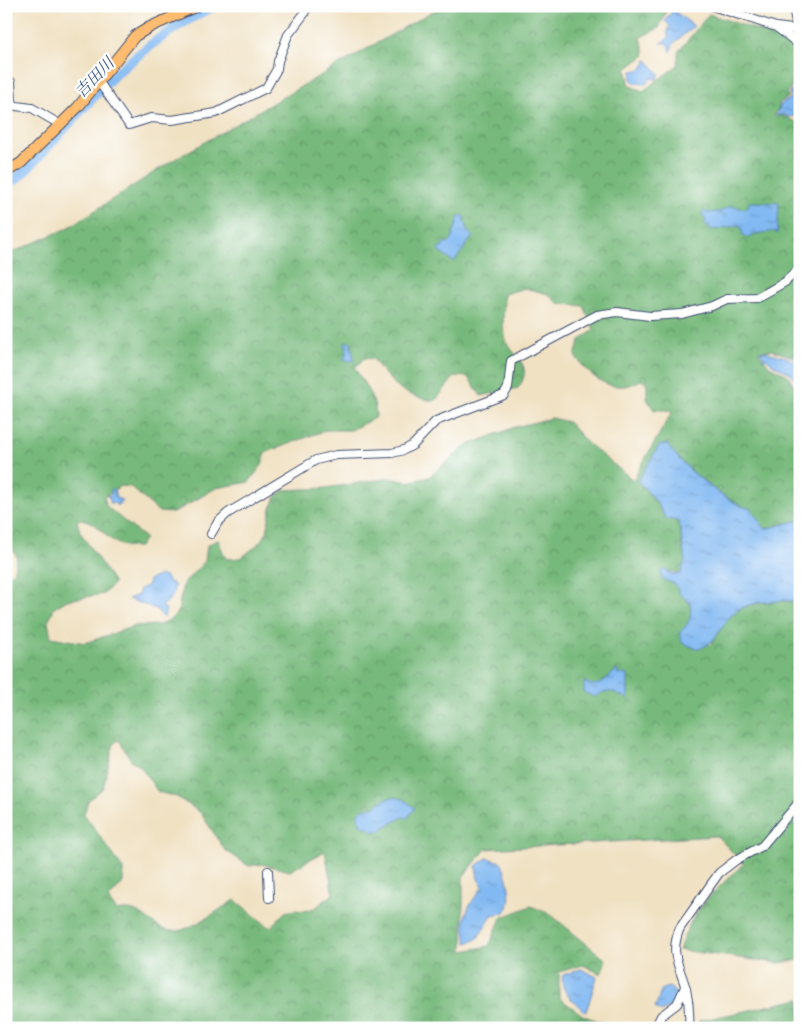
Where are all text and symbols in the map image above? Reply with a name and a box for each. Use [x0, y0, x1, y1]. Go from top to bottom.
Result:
water label: 吉田川 [71, 52, 120, 102]

